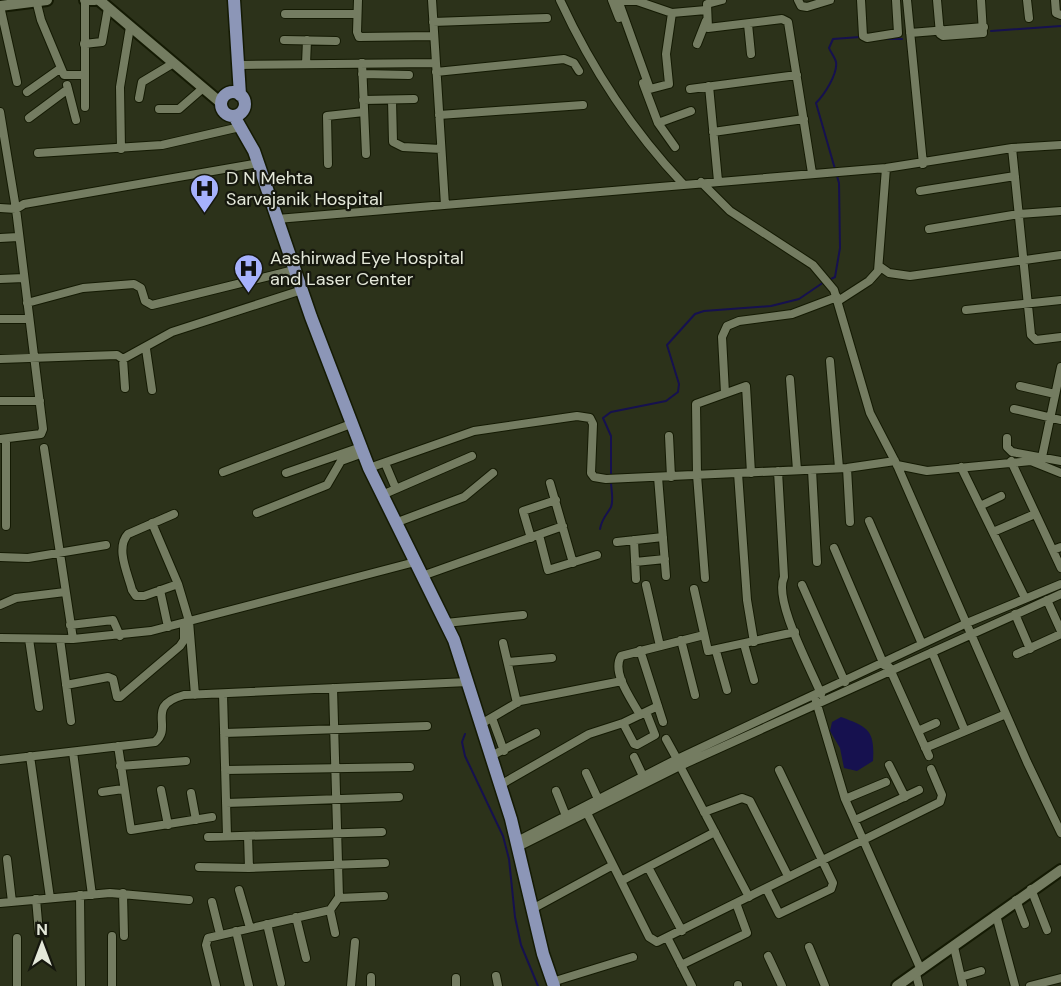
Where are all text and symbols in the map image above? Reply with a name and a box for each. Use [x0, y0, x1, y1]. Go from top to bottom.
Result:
place label: D N Mehta Sarvajanik Hospital [226, 166, 383, 211]
hospital icon: D N Mehta Sarvajanik Hospital [189, 172, 221, 214]
place label: Aashirwad Eye Hospital and Laser Center [270, 246, 464, 291]
hospital icon: Aashirwad Eye Hospital and Laser Center [233, 252, 265, 294]
north arrow [12, 914, 72, 974]
text: N [36, 919, 48, 940]

